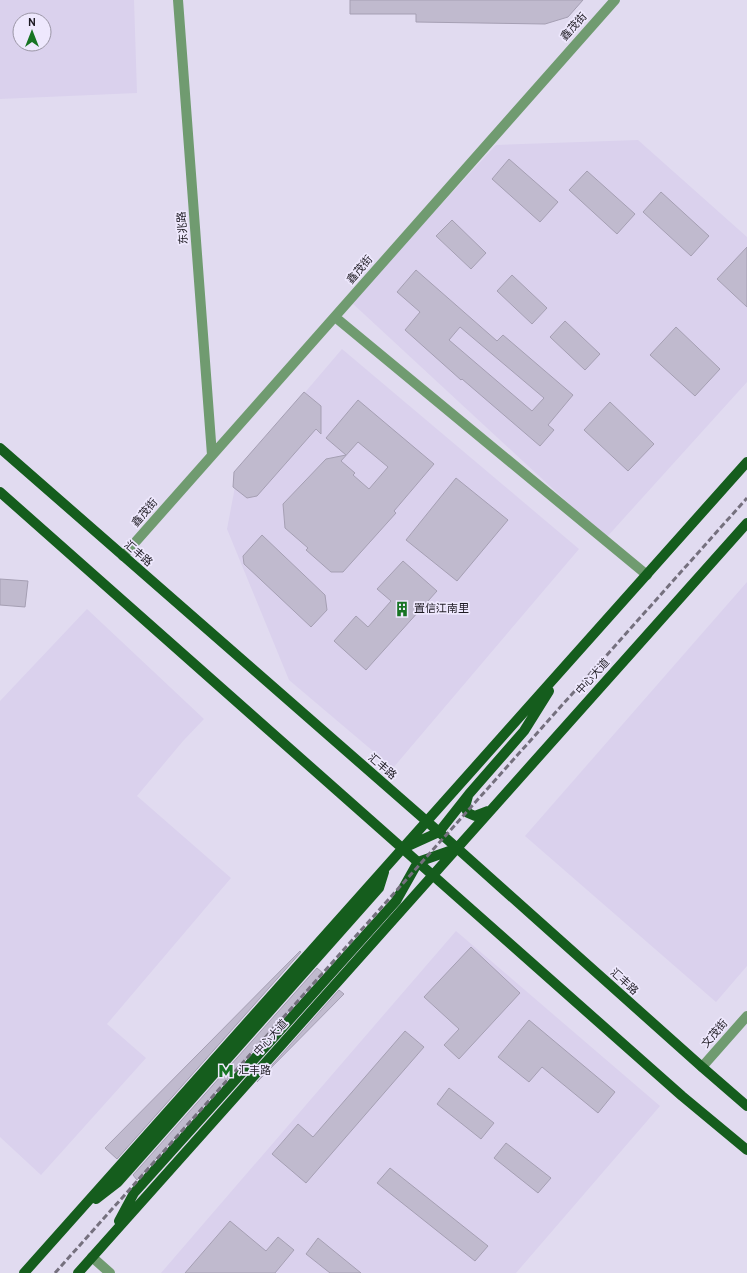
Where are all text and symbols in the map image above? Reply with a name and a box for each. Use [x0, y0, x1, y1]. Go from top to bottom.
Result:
street label: 鑫茂街 [558, 10, 590, 44]
north arrow [12, 12, 52, 52]
text: N [28, 16, 36, 30]
street label: 东兆路 [175, 211, 191, 245]
street label: 鑫茂街 [344, 253, 376, 287]
street label: 鑫茂街 [129, 496, 161, 530]
street label: 汇丰路 [121, 538, 155, 570]
building icon: 置信·江南里 [393, 600, 411, 618]
place label: 置信·江南里 [414, 602, 469, 616]
street label: 中心大道 [573, 656, 613, 698]
street label: 汇丰路 [365, 751, 399, 783]
street label: 汇丰路 [607, 966, 641, 998]
street label: 中心大道 [251, 1017, 291, 1059]
street label: 文茂街 [699, 1017, 731, 1051]
metro station icon: 汇丰路 [217, 1062, 235, 1080]
place label: 汇丰路 [238, 1064, 271, 1078]

